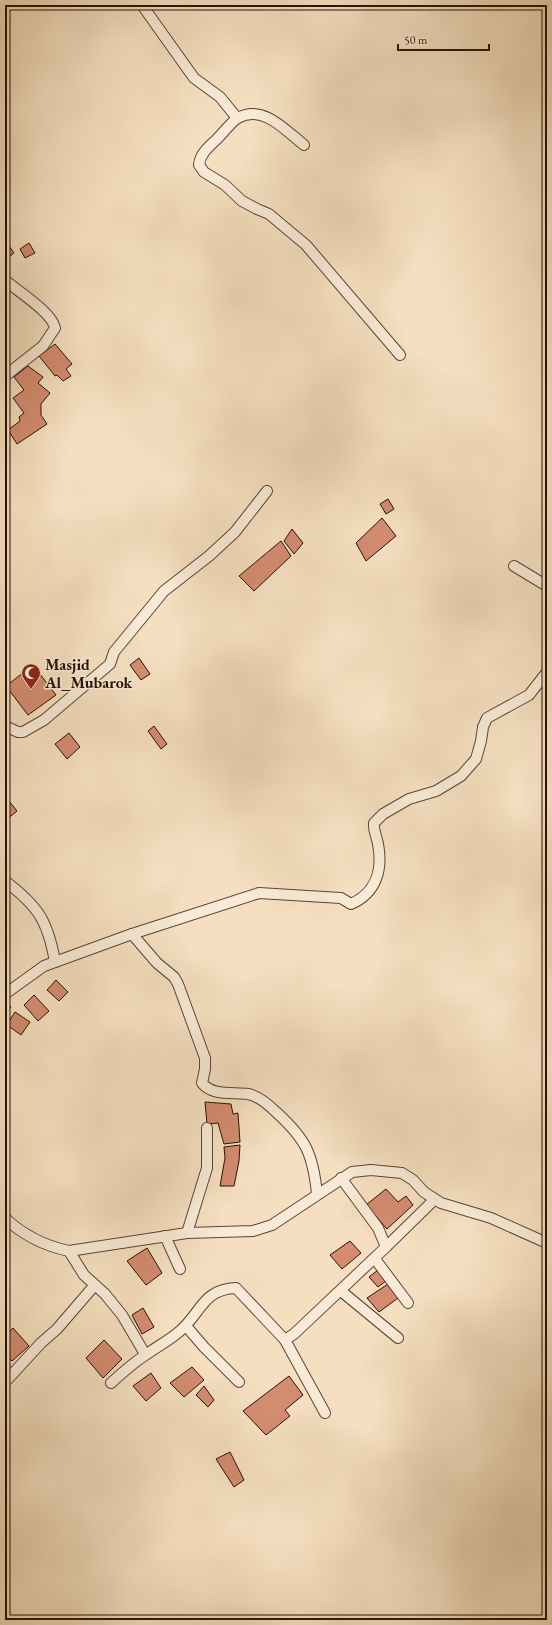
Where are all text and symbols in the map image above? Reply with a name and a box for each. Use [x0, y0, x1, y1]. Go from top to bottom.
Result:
scale bar [398, 26, 489, 52]
text: 50 m [404, 32, 428, 48]
place label: Masjid Al_Mubarok [44, 654, 132, 693]
mosque icon: Masjid Al_Mubarok [20, 662, 42, 690]

